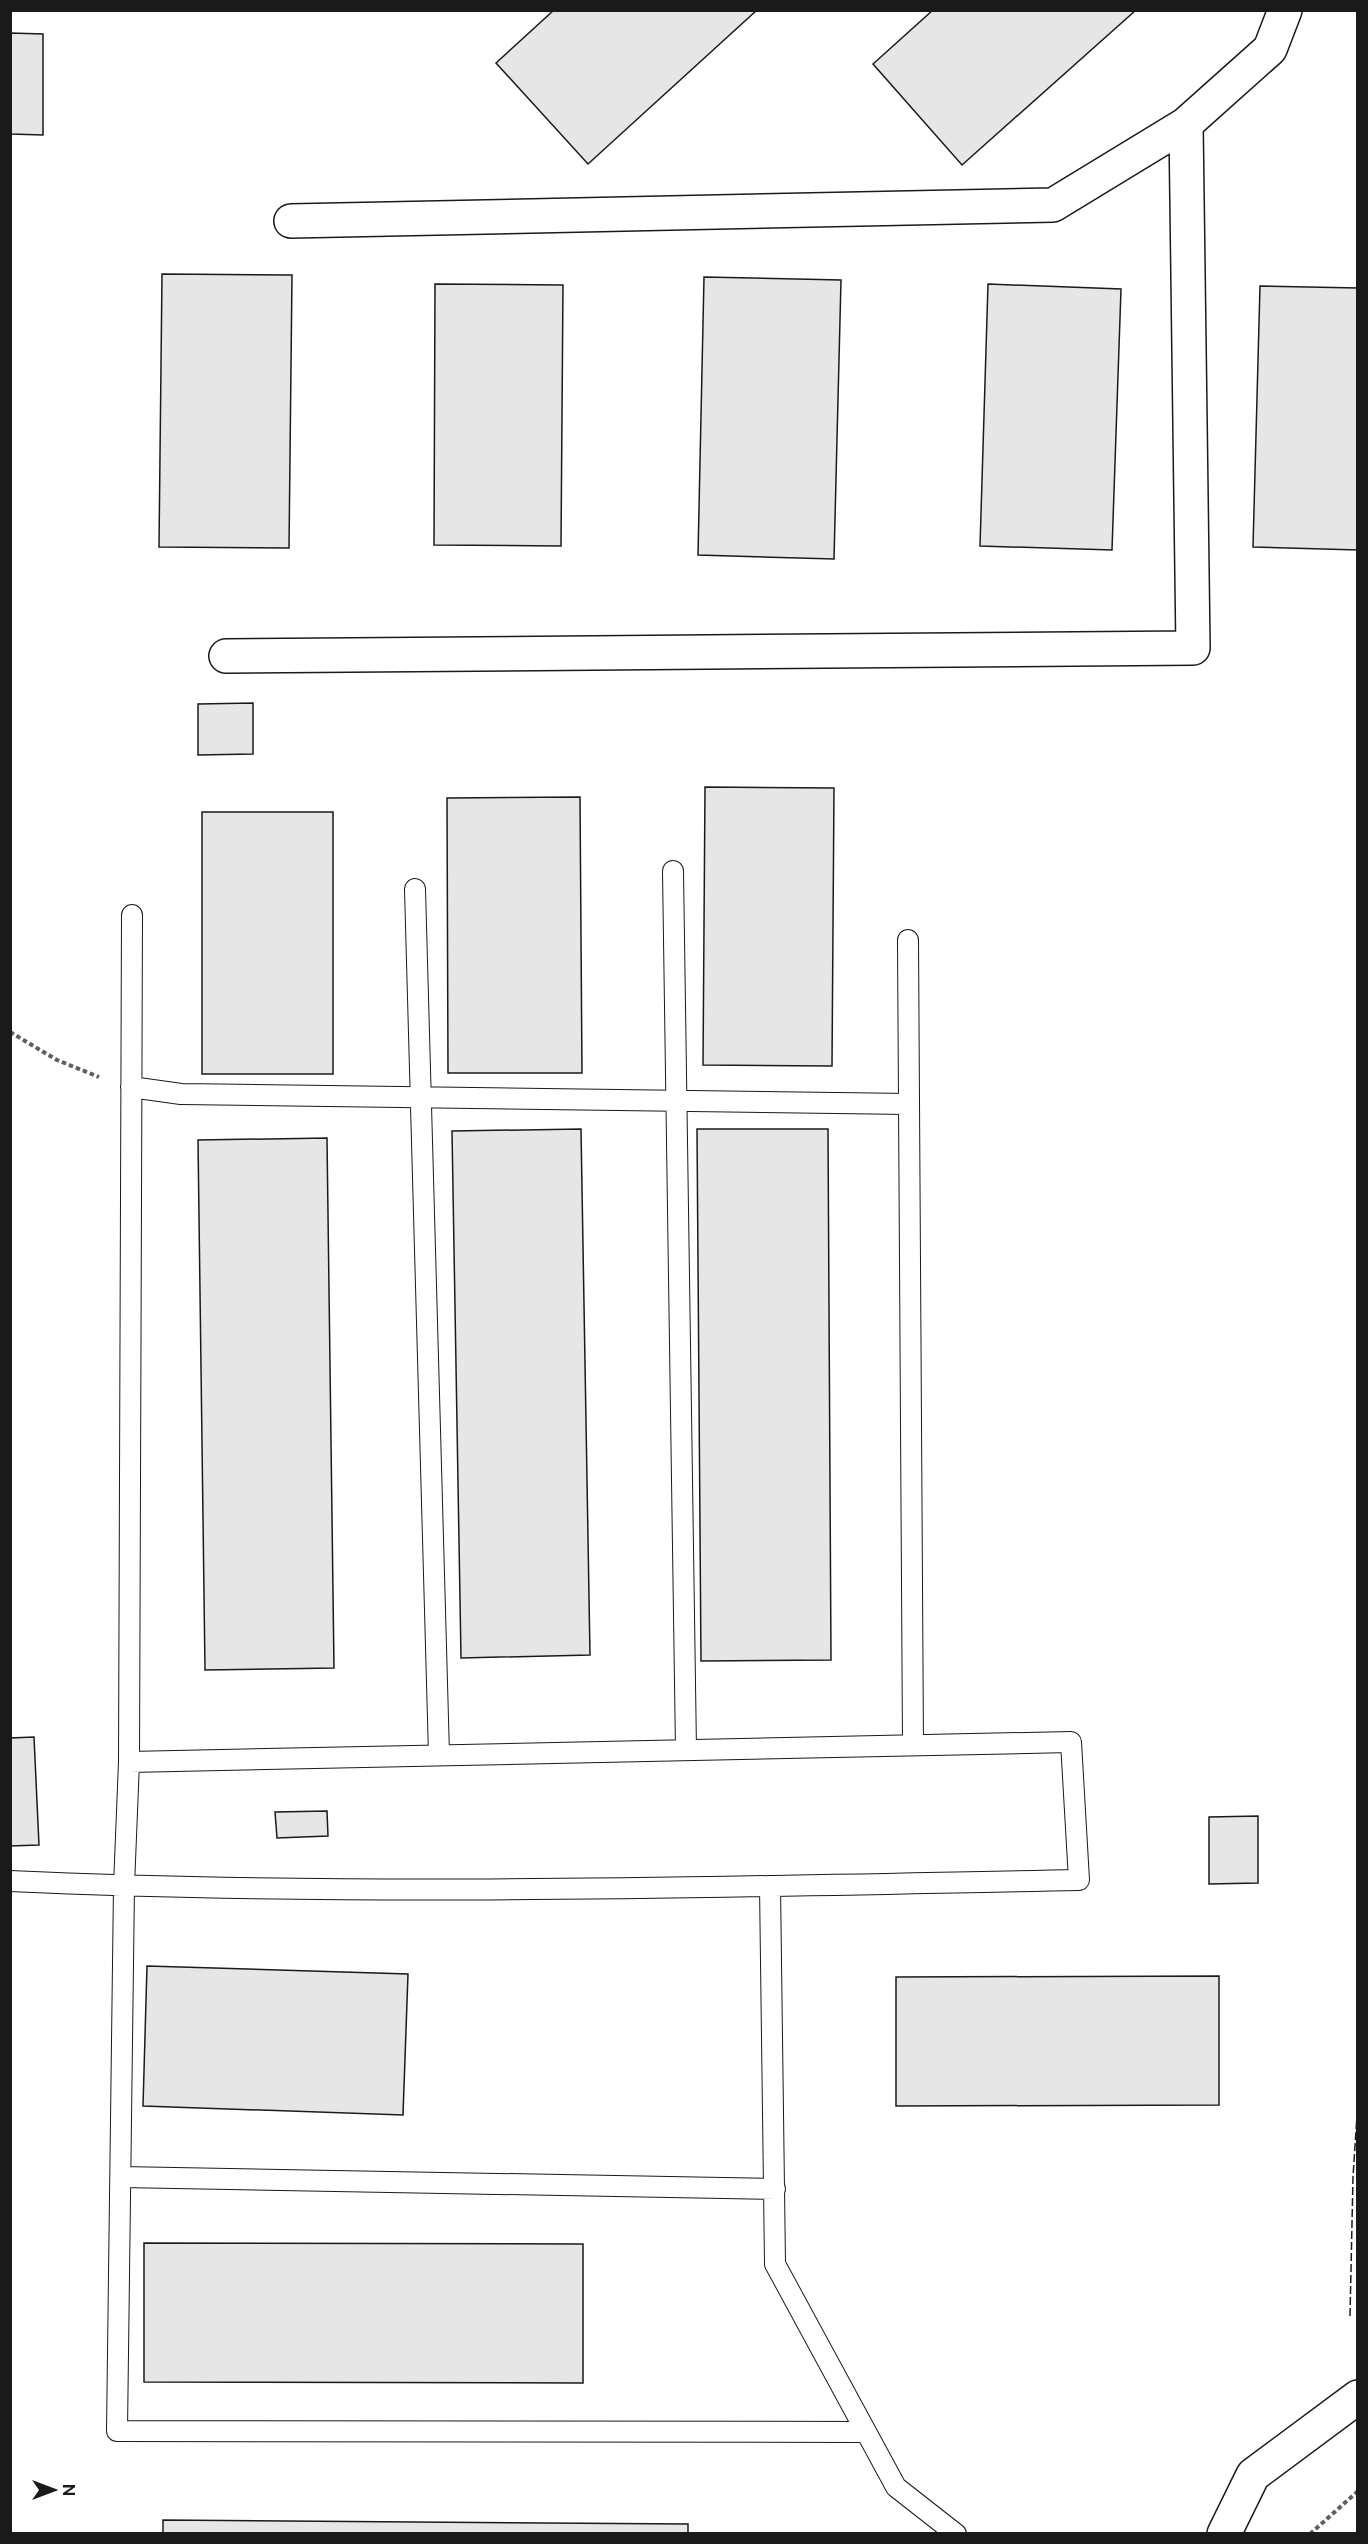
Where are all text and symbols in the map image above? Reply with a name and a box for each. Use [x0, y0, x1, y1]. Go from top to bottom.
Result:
north arrow [24, 2460, 84, 2520]
text: N [59, 2484, 78, 2496]

